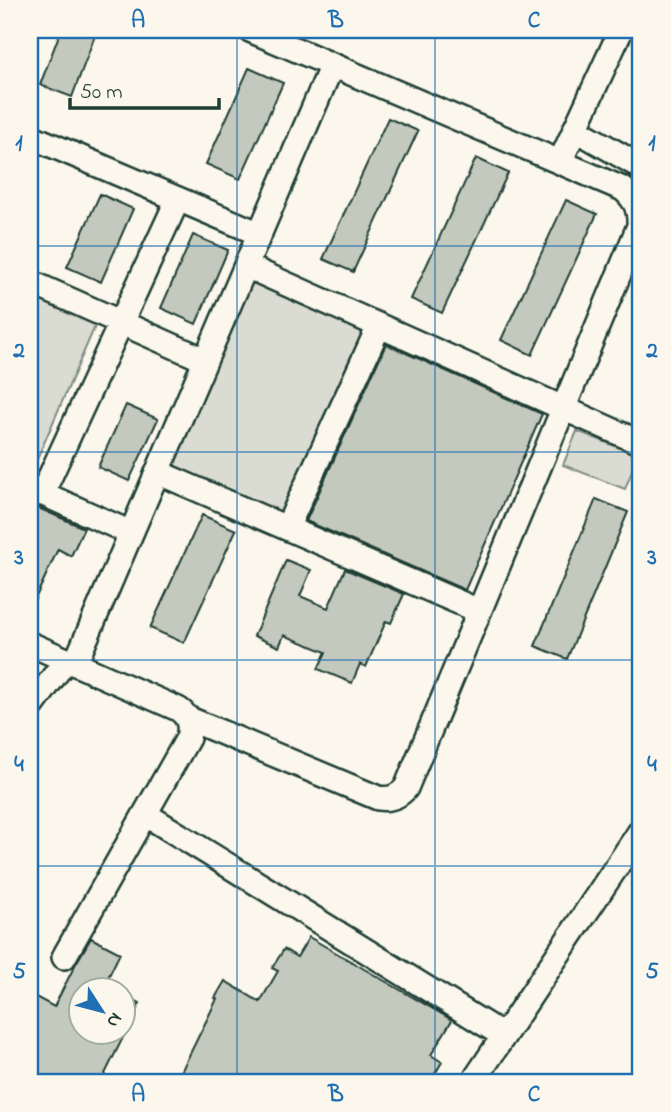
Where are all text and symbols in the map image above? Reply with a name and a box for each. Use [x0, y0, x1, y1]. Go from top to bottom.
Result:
text: A [131, 5, 145, 38]
text: B [327, 5, 344, 38]
text: C [528, 5, 541, 38]
scale bar [70, 66, 219, 110]
text: 50 m [80, 78, 123, 108]
text: 1 [15, 128, 23, 161]
text: 1 [648, 128, 656, 161]
text: 2 [12, 335, 25, 368]
text: 2 [645, 335, 658, 368]
text: 3 [13, 542, 24, 575]
text: 3 [646, 542, 657, 575]
text: 4 [14, 749, 24, 782]
text: 4 [647, 749, 657, 782]
text: 5 [12, 956, 26, 989]
text: 5 [645, 956, 659, 989]
north arrow [66, 976, 136, 1046]
text: N [99, 1006, 128, 1033]
text: A [131, 1079, 145, 1112]
text: B [327, 1079, 344, 1112]
text: C [528, 1079, 541, 1112]

